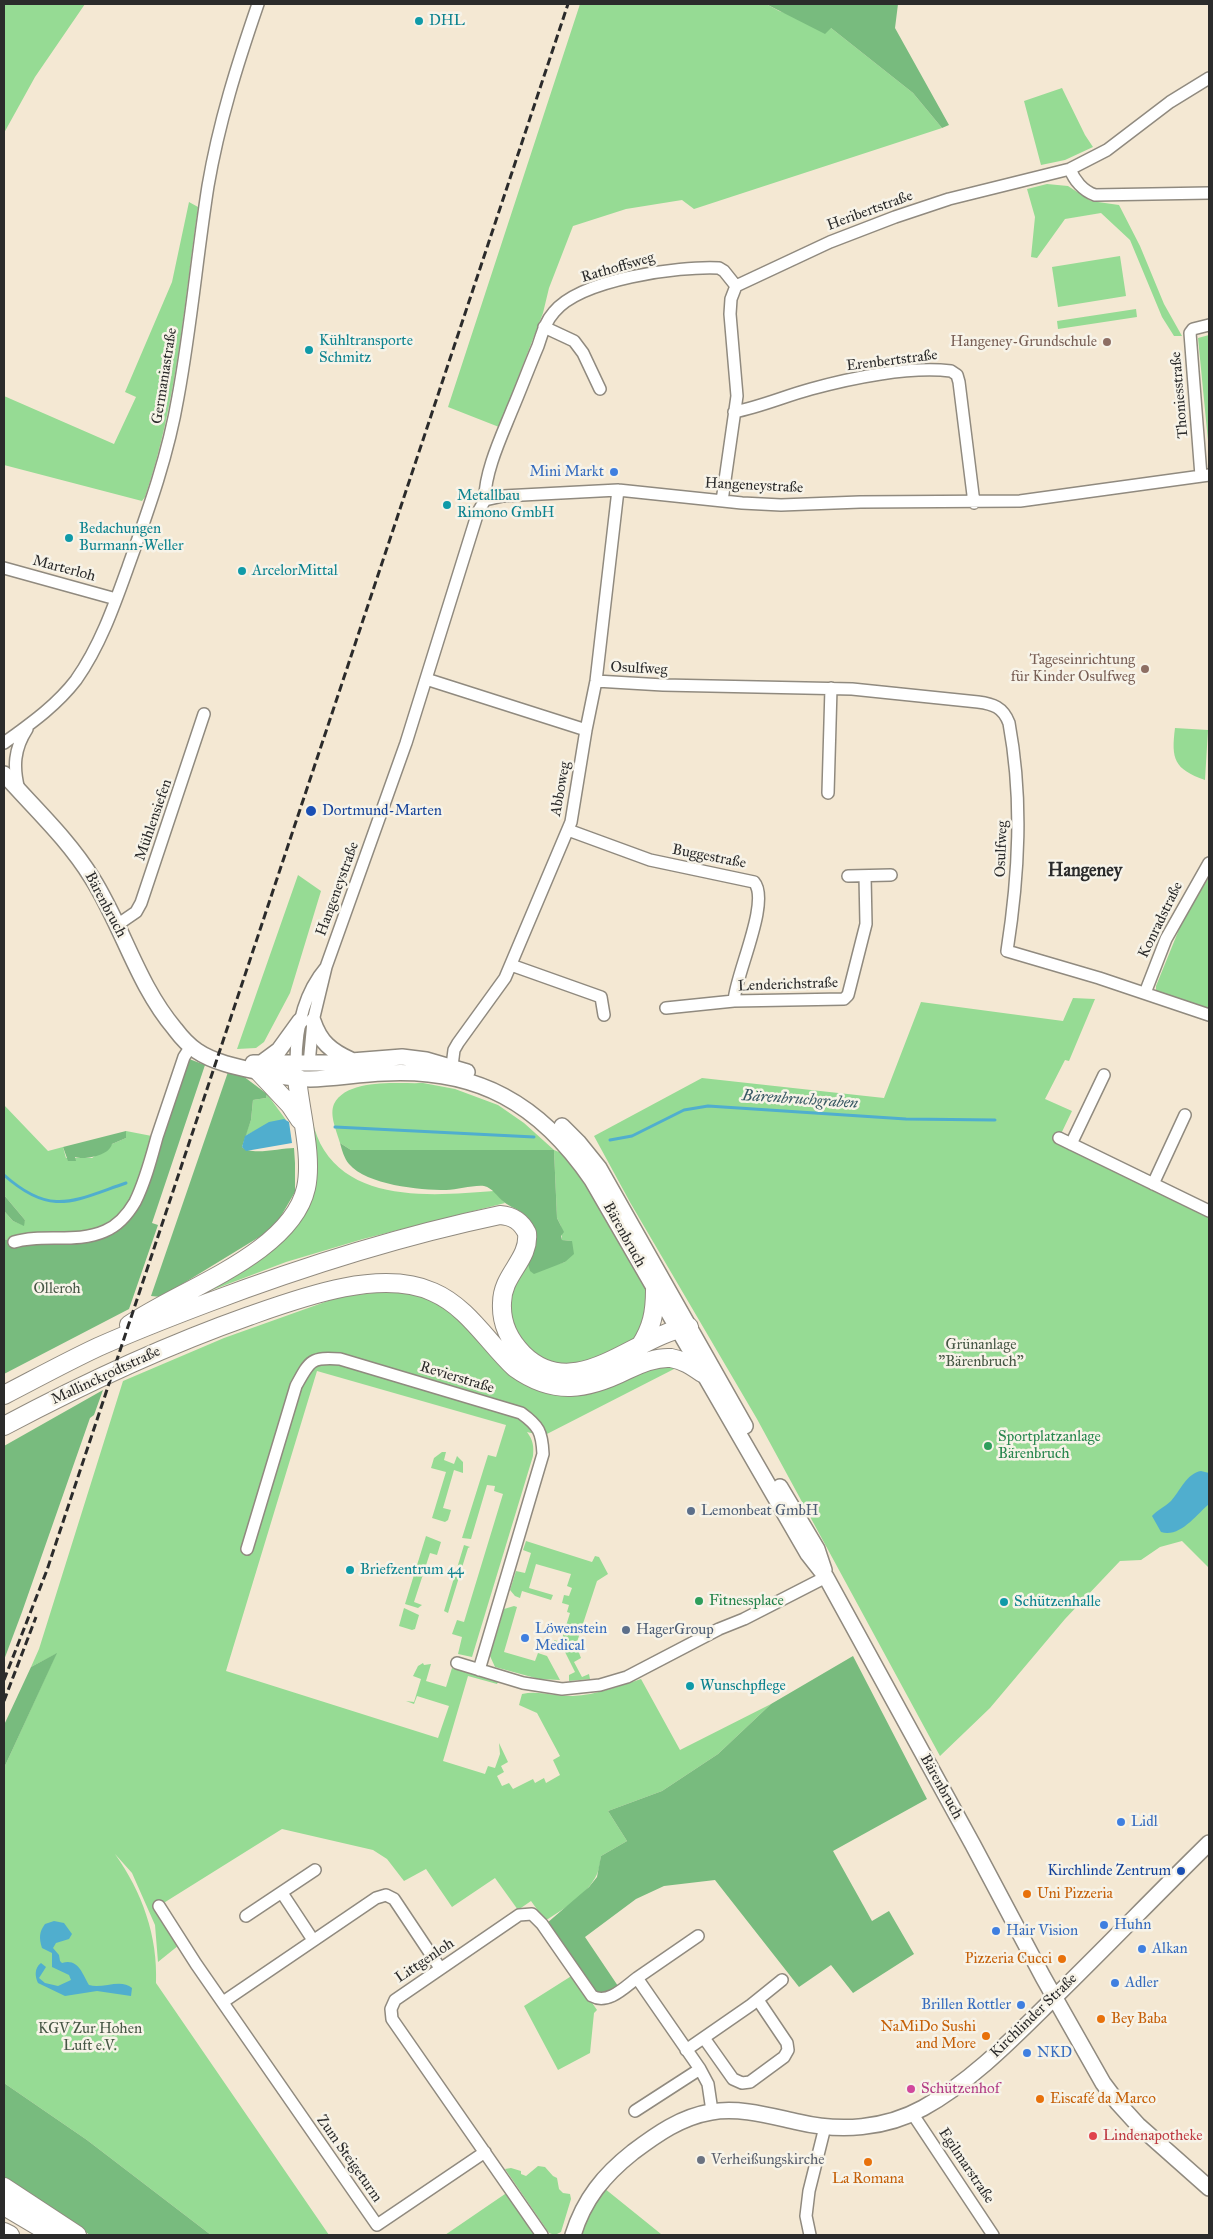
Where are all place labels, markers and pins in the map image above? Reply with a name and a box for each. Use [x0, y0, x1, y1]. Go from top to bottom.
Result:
place label: DHL [429, 12, 465, 30]
marker: DHL [413, 15, 425, 27]
place label: Kühltransporte Schmitz [319, 332, 413, 367]
place label: Hangeney-Grundschule [950, 333, 1097, 351]
marker: Hangeney-Grundschule [1101, 336, 1113, 348]
marker: Kühltransporte Schmitz [303, 344, 315, 356]
place label: Mini Markt [529, 463, 604, 481]
marker: Mini Markt [608, 466, 620, 478]
place label: Metallbau Rimono GmbH [457, 487, 554, 522]
marker: Metallbau Rimono GmbH [441, 499, 453, 511]
place label: Bedachungen Burmann-Weller [79, 520, 184, 555]
marker: Bedachungen Burmann-Weller [63, 532, 75, 544]
place label: ArcelorMittal [252, 562, 338, 580]
marker: ArcelorMittal [236, 565, 248, 577]
place label: Tageseinrichtung für Kinder Osulfweg [1011, 651, 1135, 686]
marker: Tageseinrichtung für Kinder Osulfweg [1139, 663, 1151, 675]
place label: Dortmund-Marten [322, 802, 442, 820]
marker: Dortmund-Marten [304, 804, 318, 818]
place label: Sportplatzanlage Bärenbruch [998, 1428, 1101, 1463]
marker: Sportplatzanlage Bärenbruch [982, 1440, 994, 1452]
place label: Lemonbeat GmbH [701, 1502, 819, 1520]
marker: Lemonbeat GmbH [685, 1505, 697, 1517]
place label: Briefzentrum 44 [360, 1561, 464, 1579]
marker: Briefzentrum 44 [344, 1564, 356, 1576]
place label: Fitnessplace [709, 1592, 784, 1610]
place label: Schützenhalle [1014, 1593, 1101, 1611]
marker: Fitnessplace [693, 1595, 705, 1607]
marker: Schützenhalle [998, 1596, 1010, 1608]
place label: Löwenstein Medical [535, 1620, 607, 1655]
place label: HagerGroup [636, 1621, 714, 1639]
marker: HagerGroup [620, 1624, 632, 1636]
marker: Löwenstein Medical [519, 1632, 531, 1644]
place label: Wunschpflege [700, 1677, 786, 1695]
marker: Wunschpflege [684, 1680, 696, 1692]
place label: Lidl [1131, 1813, 1158, 1831]
marker: Lidl [1115, 1816, 1127, 1828]
place label: Kirchlinde Zentrum [1047, 1862, 1171, 1880]
marker: Kirchlinde Zentrum [1175, 1865, 1187, 1877]
place label: Uni Pizzeria [1037, 1885, 1113, 1903]
marker: Uni Pizzeria [1021, 1888, 1033, 1900]
place label: Huhn [1114, 1916, 1151, 1934]
marker: Huhn [1098, 1919, 1110, 1931]
place label: Hair Vision [1006, 1922, 1078, 1940]
marker: Hair Vision [990, 1925, 1002, 1937]
place label: Alkan [1152, 1940, 1188, 1958]
marker: Alkan [1136, 1943, 1148, 1955]
place label: Pizzeria Cucci [965, 1950, 1052, 1968]
marker: Pizzeria Cucci [1056, 1953, 1068, 1965]
place label: Adler [1125, 1974, 1158, 1992]
marker: Adler [1109, 1977, 1121, 1989]
place label: Brillen Rottler [921, 1996, 1011, 2014]
marker: Brillen Rottler [1015, 1999, 1027, 2011]
place label: Bey Baba [1111, 2010, 1167, 2028]
marker: Bey Baba [1095, 2013, 1107, 2025]
place label: NaMiDo Sushi and More [880, 2018, 976, 2053]
marker: NaMiDo Sushi and More [980, 2030, 992, 2042]
place label: NKD [1037, 2044, 1072, 2062]
marker: NKD [1021, 2047, 1033, 2059]
place label: Schützenhof [921, 2080, 1000, 2098]
marker: Schützenhof [905, 2083, 917, 2095]
place label: Eiscafé da Marco [1050, 2090, 1156, 2108]
marker: Eiscafé da Marco [1034, 2093, 1046, 2105]
place label: Lindenapotheke [1103, 2127, 1203, 2145]
marker: Lindenapotheke [1087, 2130, 1099, 2142]
place label: Verheißungskirche [711, 2151, 825, 2169]
marker: Verheißungskirche [695, 2154, 707, 2166]
marker: La Romana [862, 2156, 874, 2168]
place label: La Romana [832, 2170, 904, 2188]

